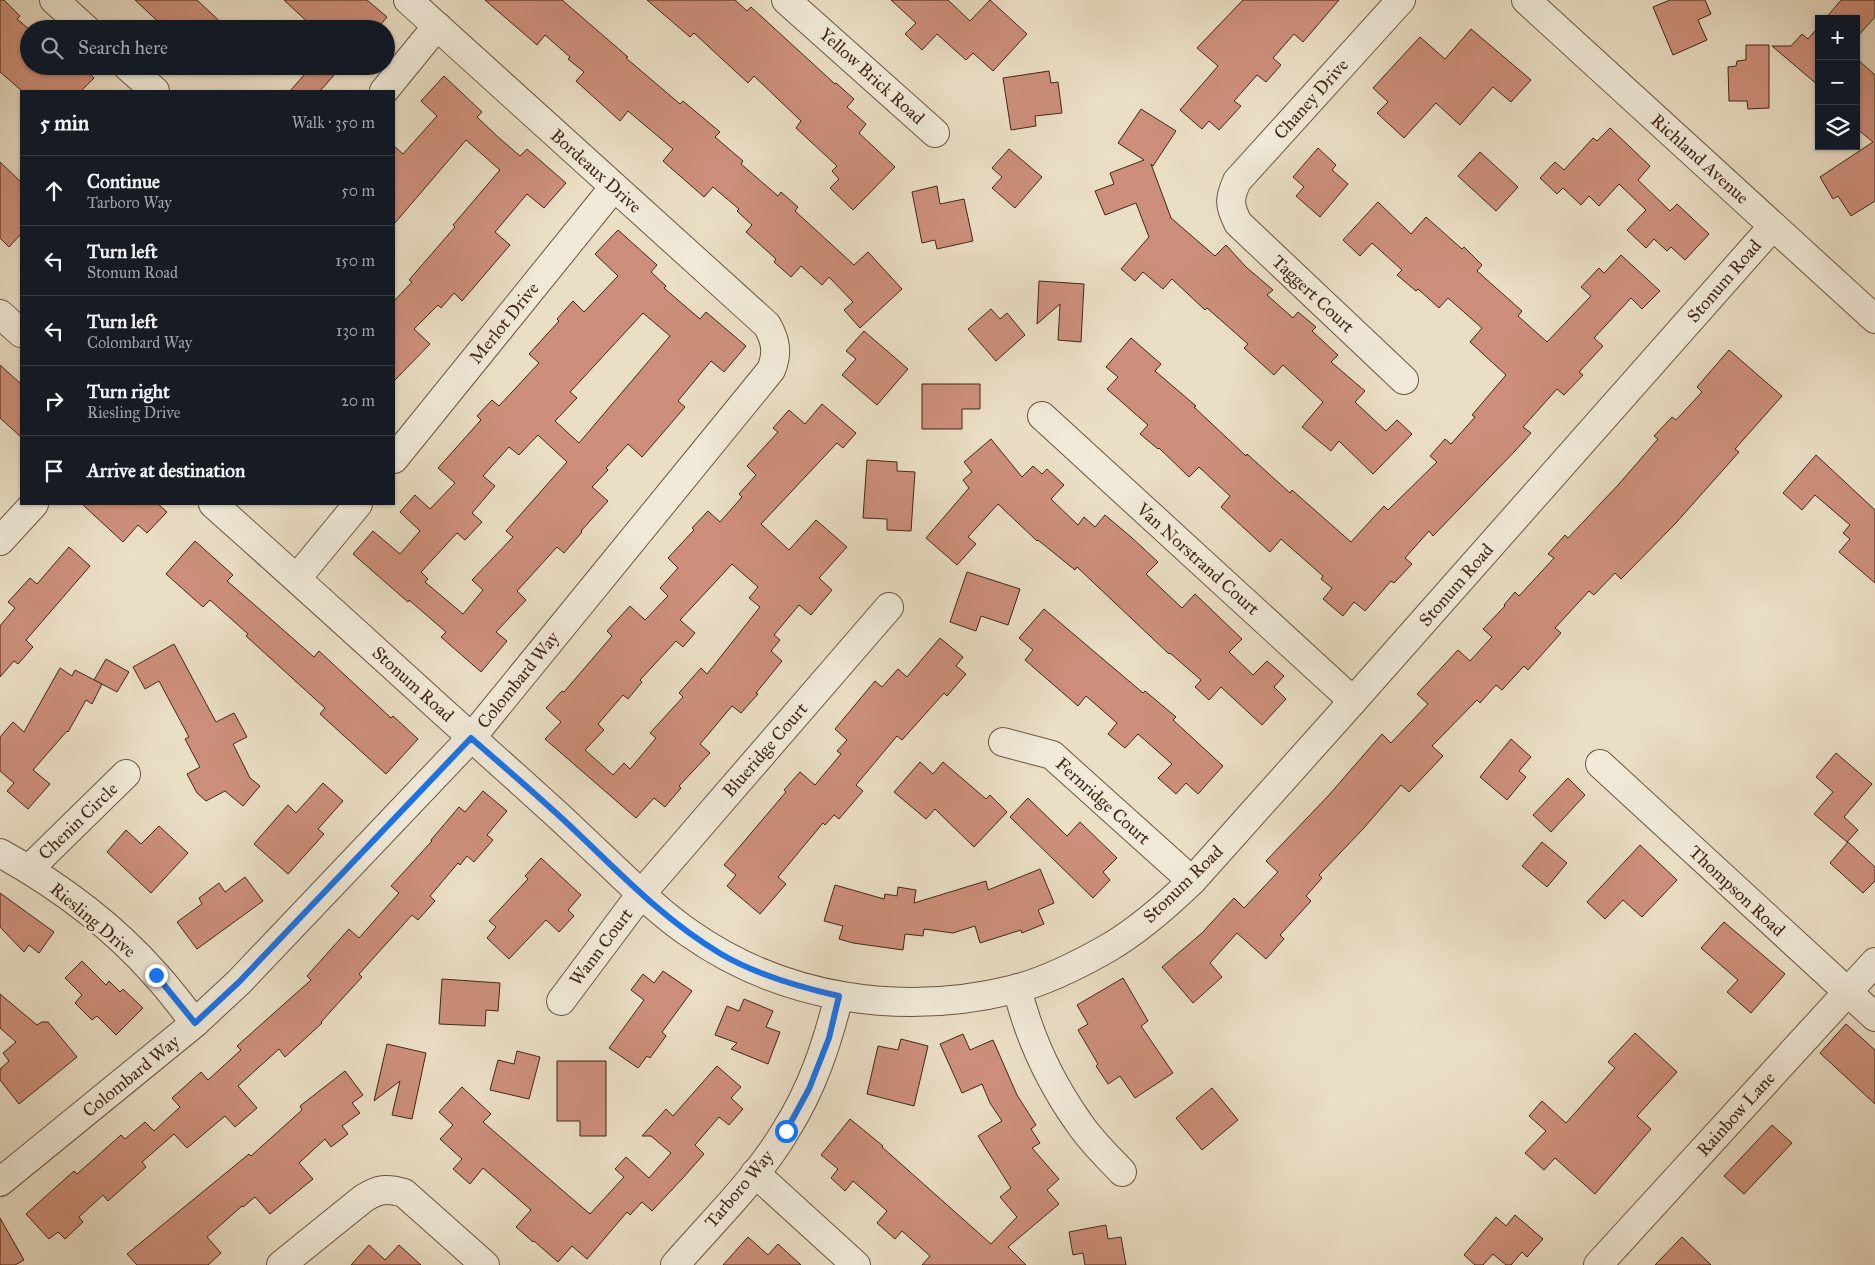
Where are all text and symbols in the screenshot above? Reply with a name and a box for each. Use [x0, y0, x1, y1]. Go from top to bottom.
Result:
map controls [1815, 15, 1860, 150]
button: + [1815, 15, 1860, 60]
search box [20, 20, 395, 75]
street label: Yellow Brick Road [815, 23, 929, 129]
icon: search [38, 34, 66, 62]
text: Search here [78, 36, 168, 59]
street label: Chaney Drive [1269, 54, 1353, 144]
button: − [1815, 60, 1860, 105]
button: layers [1815, 105, 1860, 150]
street label: Richland Avenue [1646, 109, 1754, 209]
text: 5 min [40, 110, 89, 136]
text: Walk · 350 m [292, 113, 375, 132]
street label: Bordeaux Drive [546, 124, 646, 218]
text: Continue [87, 170, 160, 193]
icon: ahead [40, 177, 68, 205]
text: 50 m [341, 181, 375, 200]
text: Tarboro Way [87, 193, 172, 212]
street label: Stonum Road [1682, 235, 1766, 327]
text: Turn left [87, 240, 157, 263]
icon: left [40, 247, 68, 275]
street label: Taggert Court [1267, 250, 1359, 339]
text: 150 m [335, 251, 375, 270]
text: Stonum Road [87, 263, 178, 282]
street label: Merlot Drive [464, 278, 544, 368]
text: Turn left [87, 310, 157, 333]
icon: left [40, 317, 68, 345]
text: 130 m [336, 321, 375, 340]
text: Colombard Way [87, 333, 192, 352]
text: Turn right [87, 380, 170, 403]
icon: right [40, 387, 68, 415]
text: 20 m [341, 391, 375, 410]
text: Riesling Drive [87, 403, 180, 422]
icon: arrive [40, 457, 68, 485]
text: Arrive at destination [87, 459, 245, 482]
street label: Van Norstrand Court [1131, 498, 1264, 620]
street label: Stonum Road [1414, 539, 1498, 631]
street label: Colombard Way [472, 627, 564, 733]
street label: Stonum Road [368, 642, 458, 726]
street label: Blueridge Court [718, 698, 813, 803]
street label: Fernridge Court [1050, 753, 1155, 850]
street label: Chenin Circle [34, 778, 122, 864]
street label: Stonum Road [1138, 840, 1228, 928]
street label: Thompson Road [1684, 841, 1790, 941]
street label: Riesling Drive [45, 878, 140, 963]
street label: Wann Court [565, 903, 638, 990]
route end [145, 964, 168, 987]
street label: Colombard Way [78, 1030, 184, 1122]
street label: Rainbow Lane [1692, 1067, 1780, 1161]
route start [775, 1120, 798, 1143]
street label: Tarboro Way [700, 1145, 778, 1233]

